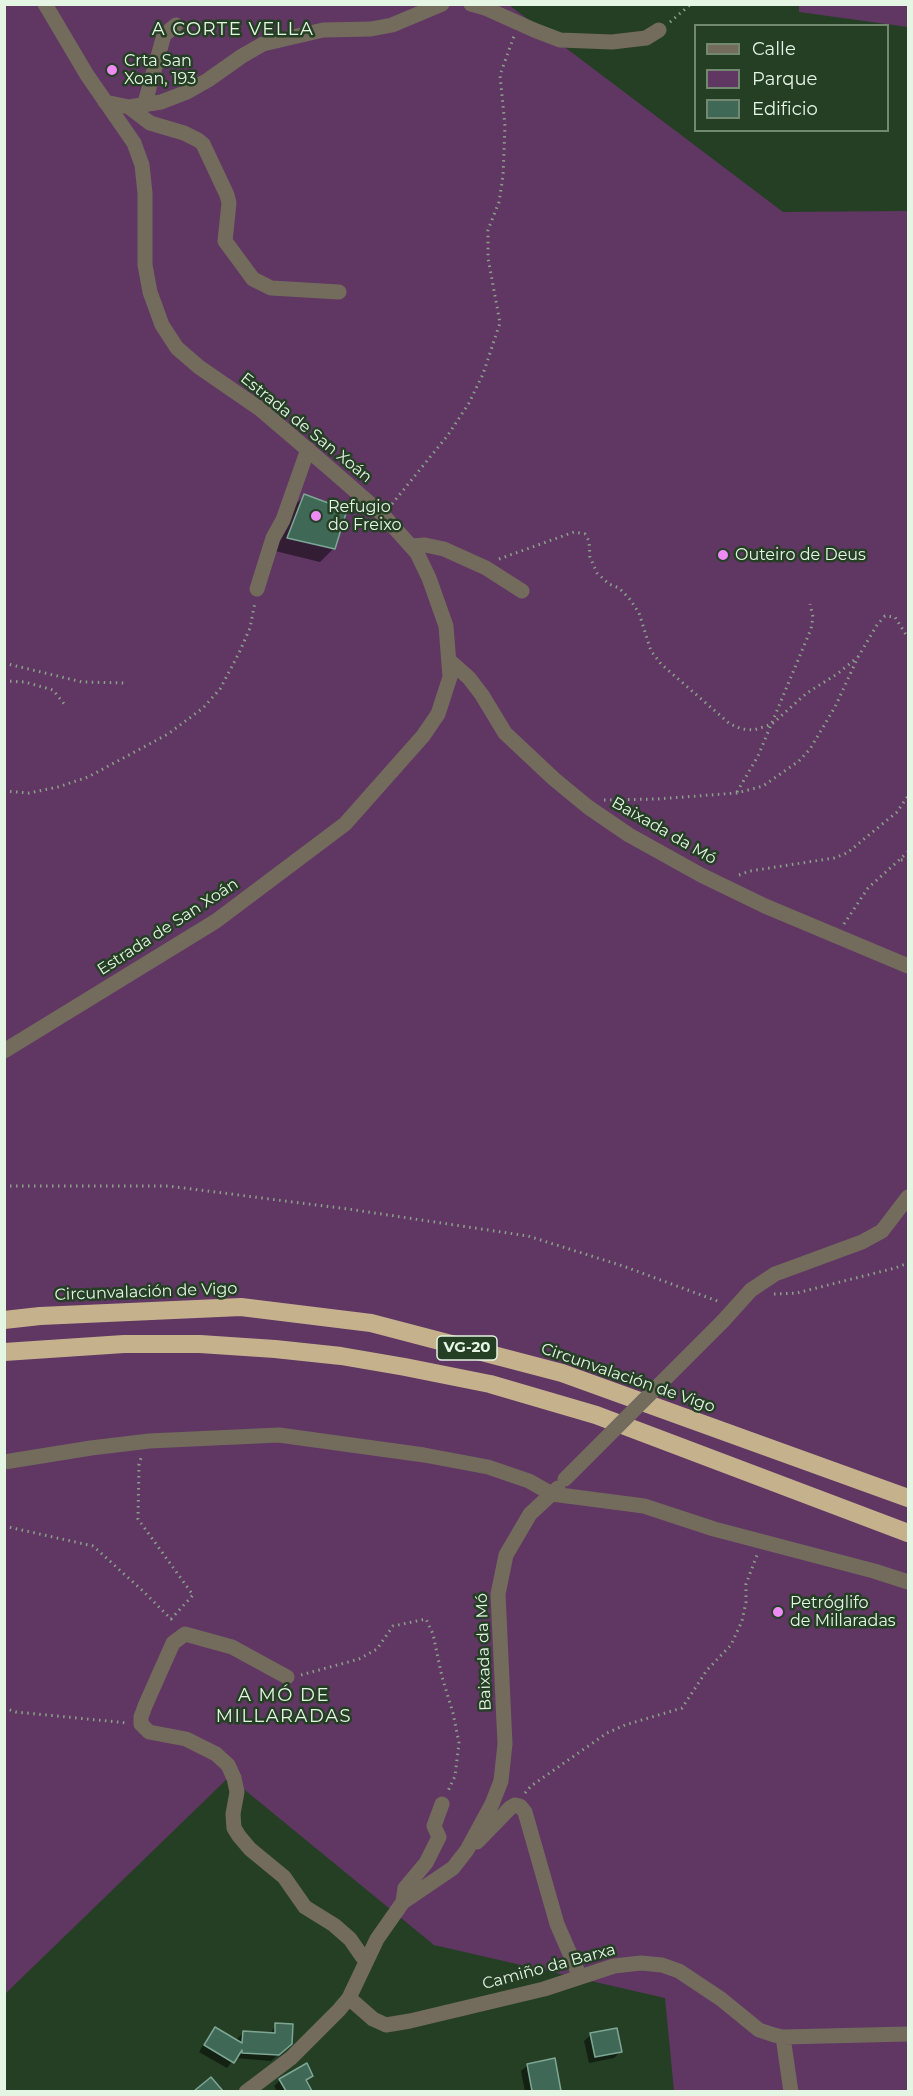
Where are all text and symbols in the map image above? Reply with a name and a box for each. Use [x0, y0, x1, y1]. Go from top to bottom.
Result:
district label: A CORTE VELLA [152, 19, 314, 41]
legend [694, 24, 889, 132]
text: Calle [752, 38, 796, 60]
place label: Crta San Xoan, 193 [124, 51, 196, 89]
marker: Crta San Xoan, 193 [105, 63, 119, 77]
text: Parque [752, 68, 817, 90]
text: Edificio [752, 98, 818, 120]
street label: Estrada de San Xoán [236, 369, 376, 487]
place label: Refugio do Freixo [328, 497, 402, 535]
marker: Refugio do Freixo [309, 509, 323, 523]
place label: Outeiro de Deus [735, 545, 866, 565]
marker: Outeiro de Deus [716, 548, 730, 562]
street label: Baixada da Mó [608, 793, 720, 869]
street label: Estrada de San Xoán [94, 874, 242, 980]
street label: Circunvalación de Vigo [54, 1279, 238, 1305]
road number: VG-20 [437, 1336, 497, 1360]
street label: Circunvalación de Vigo [538, 1339, 718, 1417]
street label: Baixada da Mó [472, 1593, 496, 1711]
place label: Petróglifo de Millaradas [790, 1593, 896, 1631]
marker: Petróglifo de Millaradas [771, 1605, 785, 1619]
district label: A MÓ DE MILLARADAS [216, 1685, 352, 1728]
street label: Camiño da Barxa [480, 1940, 618, 1994]

